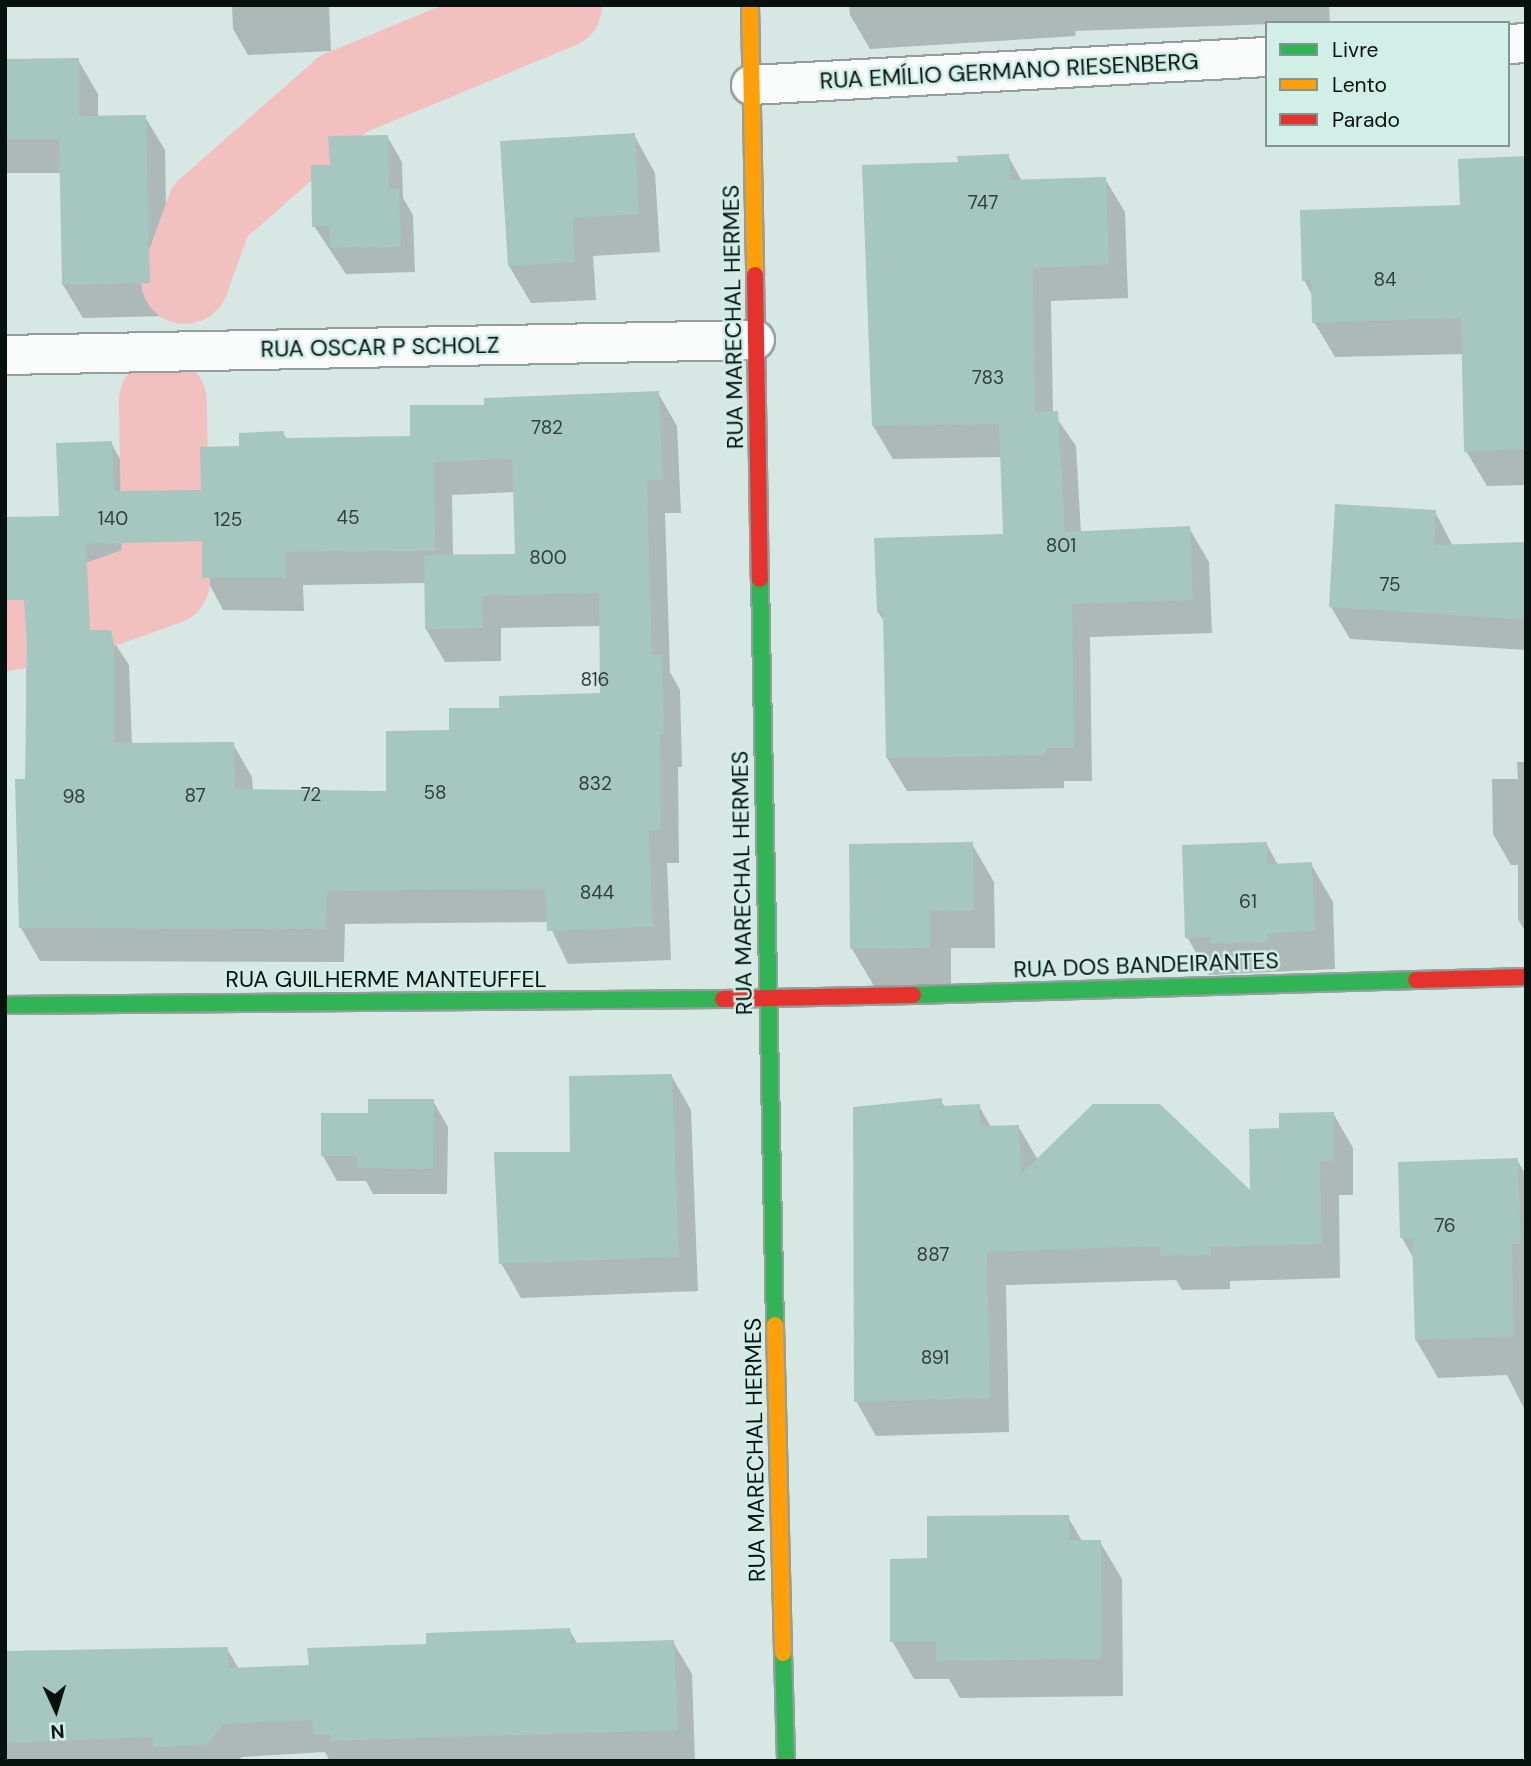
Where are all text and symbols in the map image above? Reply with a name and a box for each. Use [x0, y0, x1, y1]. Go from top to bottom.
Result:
legend [1265, 21, 1510, 147]
text: Livre [1332, 36, 1378, 64]
street label: RUA EMÍLIO GERMANO RIESENBERG [819, 47, 1199, 95]
text: Lento [1332, 71, 1387, 99]
text: Parado [1332, 106, 1400, 134]
street label: RUA MARECHAL HERMES [717, 185, 749, 449]
house number: 747 [968, 192, 998, 214]
house number: 84 [1373, 269, 1397, 291]
street label: RUA OSCAR P SCHOLZ [260, 331, 500, 363]
house number: 783 [972, 367, 1004, 389]
house number: 782 [531, 417, 563, 439]
house number: 45 [336, 507, 360, 529]
house number: 140 [98, 508, 128, 530]
house number: 125 [214, 509, 242, 531]
house number: 801 [1046, 535, 1076, 557]
house number: 800 [529, 547, 567, 569]
house number: 75 [1379, 574, 1401, 596]
house number: 816 [580, 669, 610, 691]
street label: RUA MARECHAL HERMES [726, 751, 758, 1015]
house number: 832 [578, 773, 612, 795]
house number: 58 [423, 782, 447, 804]
house number: 72 [301, 784, 321, 806]
house number: 87 [184, 785, 206, 807]
house number: 98 [62, 786, 86, 808]
house number: 844 [580, 882, 614, 904]
house number: 61 [1239, 891, 1257, 913]
street label: RUA DOS BANDEIRANTES [1013, 947, 1279, 983]
street label: RUA GUILHERME MANTEUFFEL [225, 965, 547, 993]
house number: 76 [1434, 1215, 1456, 1237]
house number: 887 [917, 1244, 949, 1266]
street label: RUA MARECHAL HERMES [739, 1318, 771, 1582]
house number: 891 [921, 1347, 949, 1369]
north arrow [21, 1675, 91, 1745]
text: N [50, 1718, 65, 1744]

